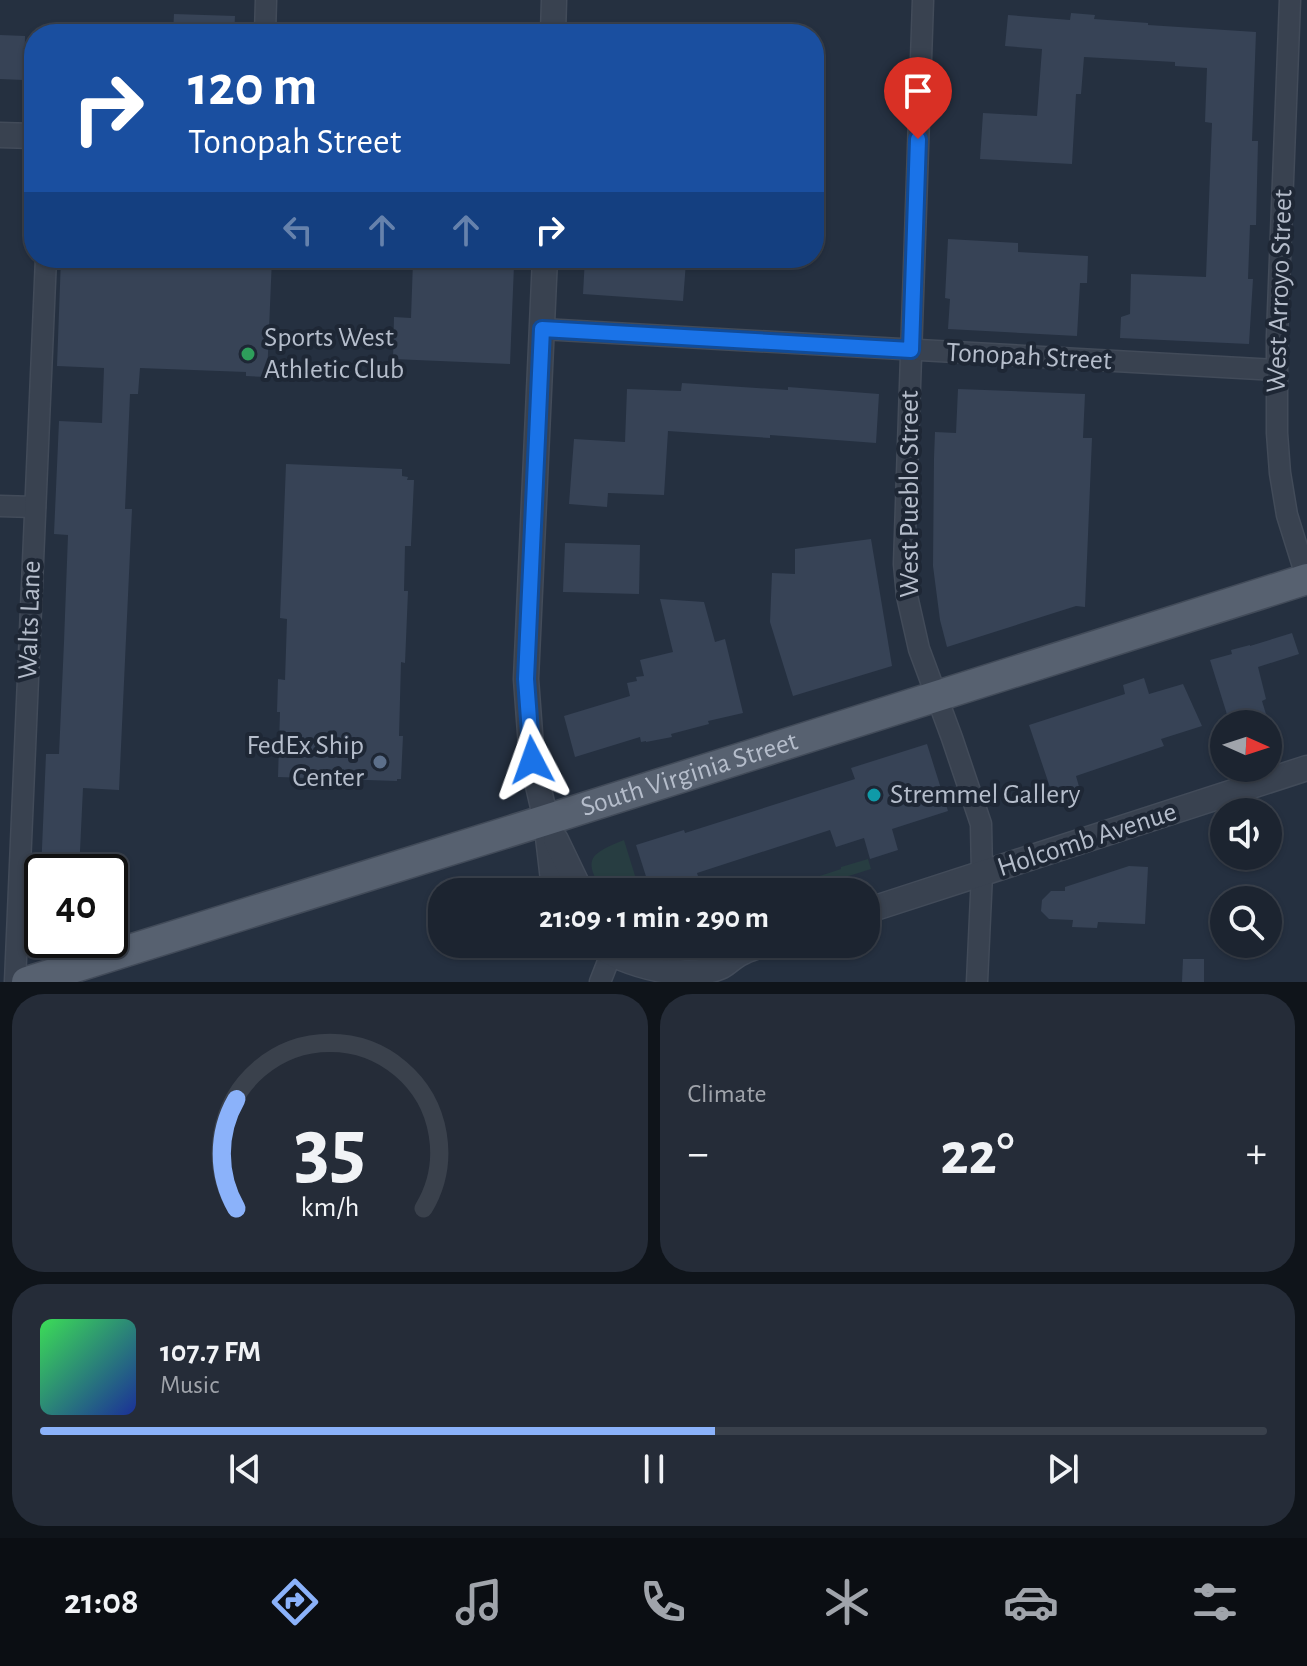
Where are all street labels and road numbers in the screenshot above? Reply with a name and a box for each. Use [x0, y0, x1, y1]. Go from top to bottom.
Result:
street label: West Arroyo Street [1262, 189, 1298, 393]
street label: Tonopah Street [945, 339, 1113, 375]
street label: West Pueblo Street [896, 390, 924, 598]
street label: Walts Lane [14, 560, 46, 680]
street label: South Virginia Street [578, 727, 801, 822]
street label: Holcomb Avenue [994, 798, 1180, 882]

